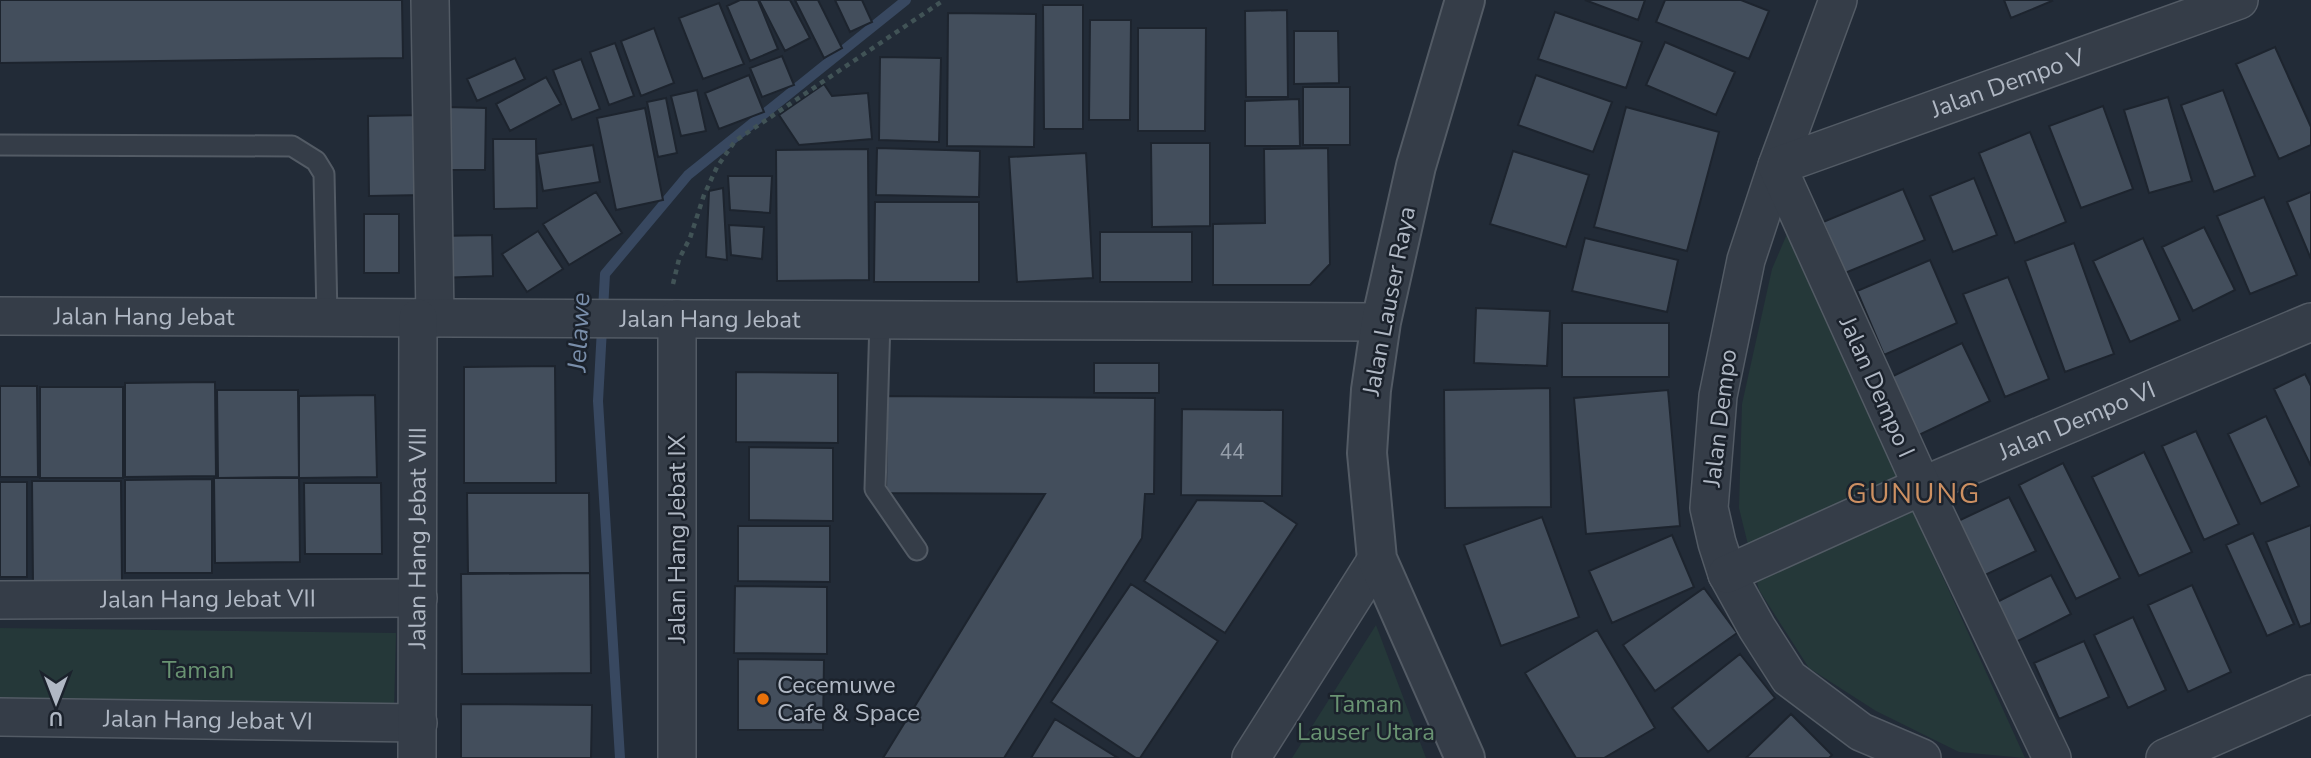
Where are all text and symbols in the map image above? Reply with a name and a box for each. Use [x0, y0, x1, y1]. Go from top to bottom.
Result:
street label: Jalan Dempo V [1925, 41, 2090, 126]
street label: Jalan Lauser Raya [1355, 204, 1423, 399]
water label: Jelawe [559, 291, 599, 374]
street label: Jalan Hang Jebat [53, 300, 235, 333]
street label: Jalan Hang Jebat [619, 303, 801, 335]
street label: Jalan Dempo I [1831, 311, 1922, 462]
street label: Jalan Dempo [1696, 347, 1744, 490]
street label: Jalan Dempo VI [1993, 373, 2160, 468]
street label: Jalan Hang Jebat VIII [401, 427, 434, 650]
street label: Jalan Hang Jebat IX [661, 434, 693, 644]
house number: 44 [1219, 438, 1245, 466]
district label: GUNUNG [1847, 475, 1981, 513]
street label: Jalan Hang Jebat VII [99, 582, 316, 616]
park label: Taman [162, 654, 234, 686]
north arrow [21, 667, 91, 737]
place label: Cecemuwe Cafe & Space [777, 669, 920, 729]
park label: Taman Lauser Utara [1297, 688, 1435, 748]
marker: Cecemuwe Cafe & Space [755, 691, 771, 707]
street label: Jalan Hang Jebat VI [102, 702, 313, 737]
text: U [49, 705, 63, 731]

